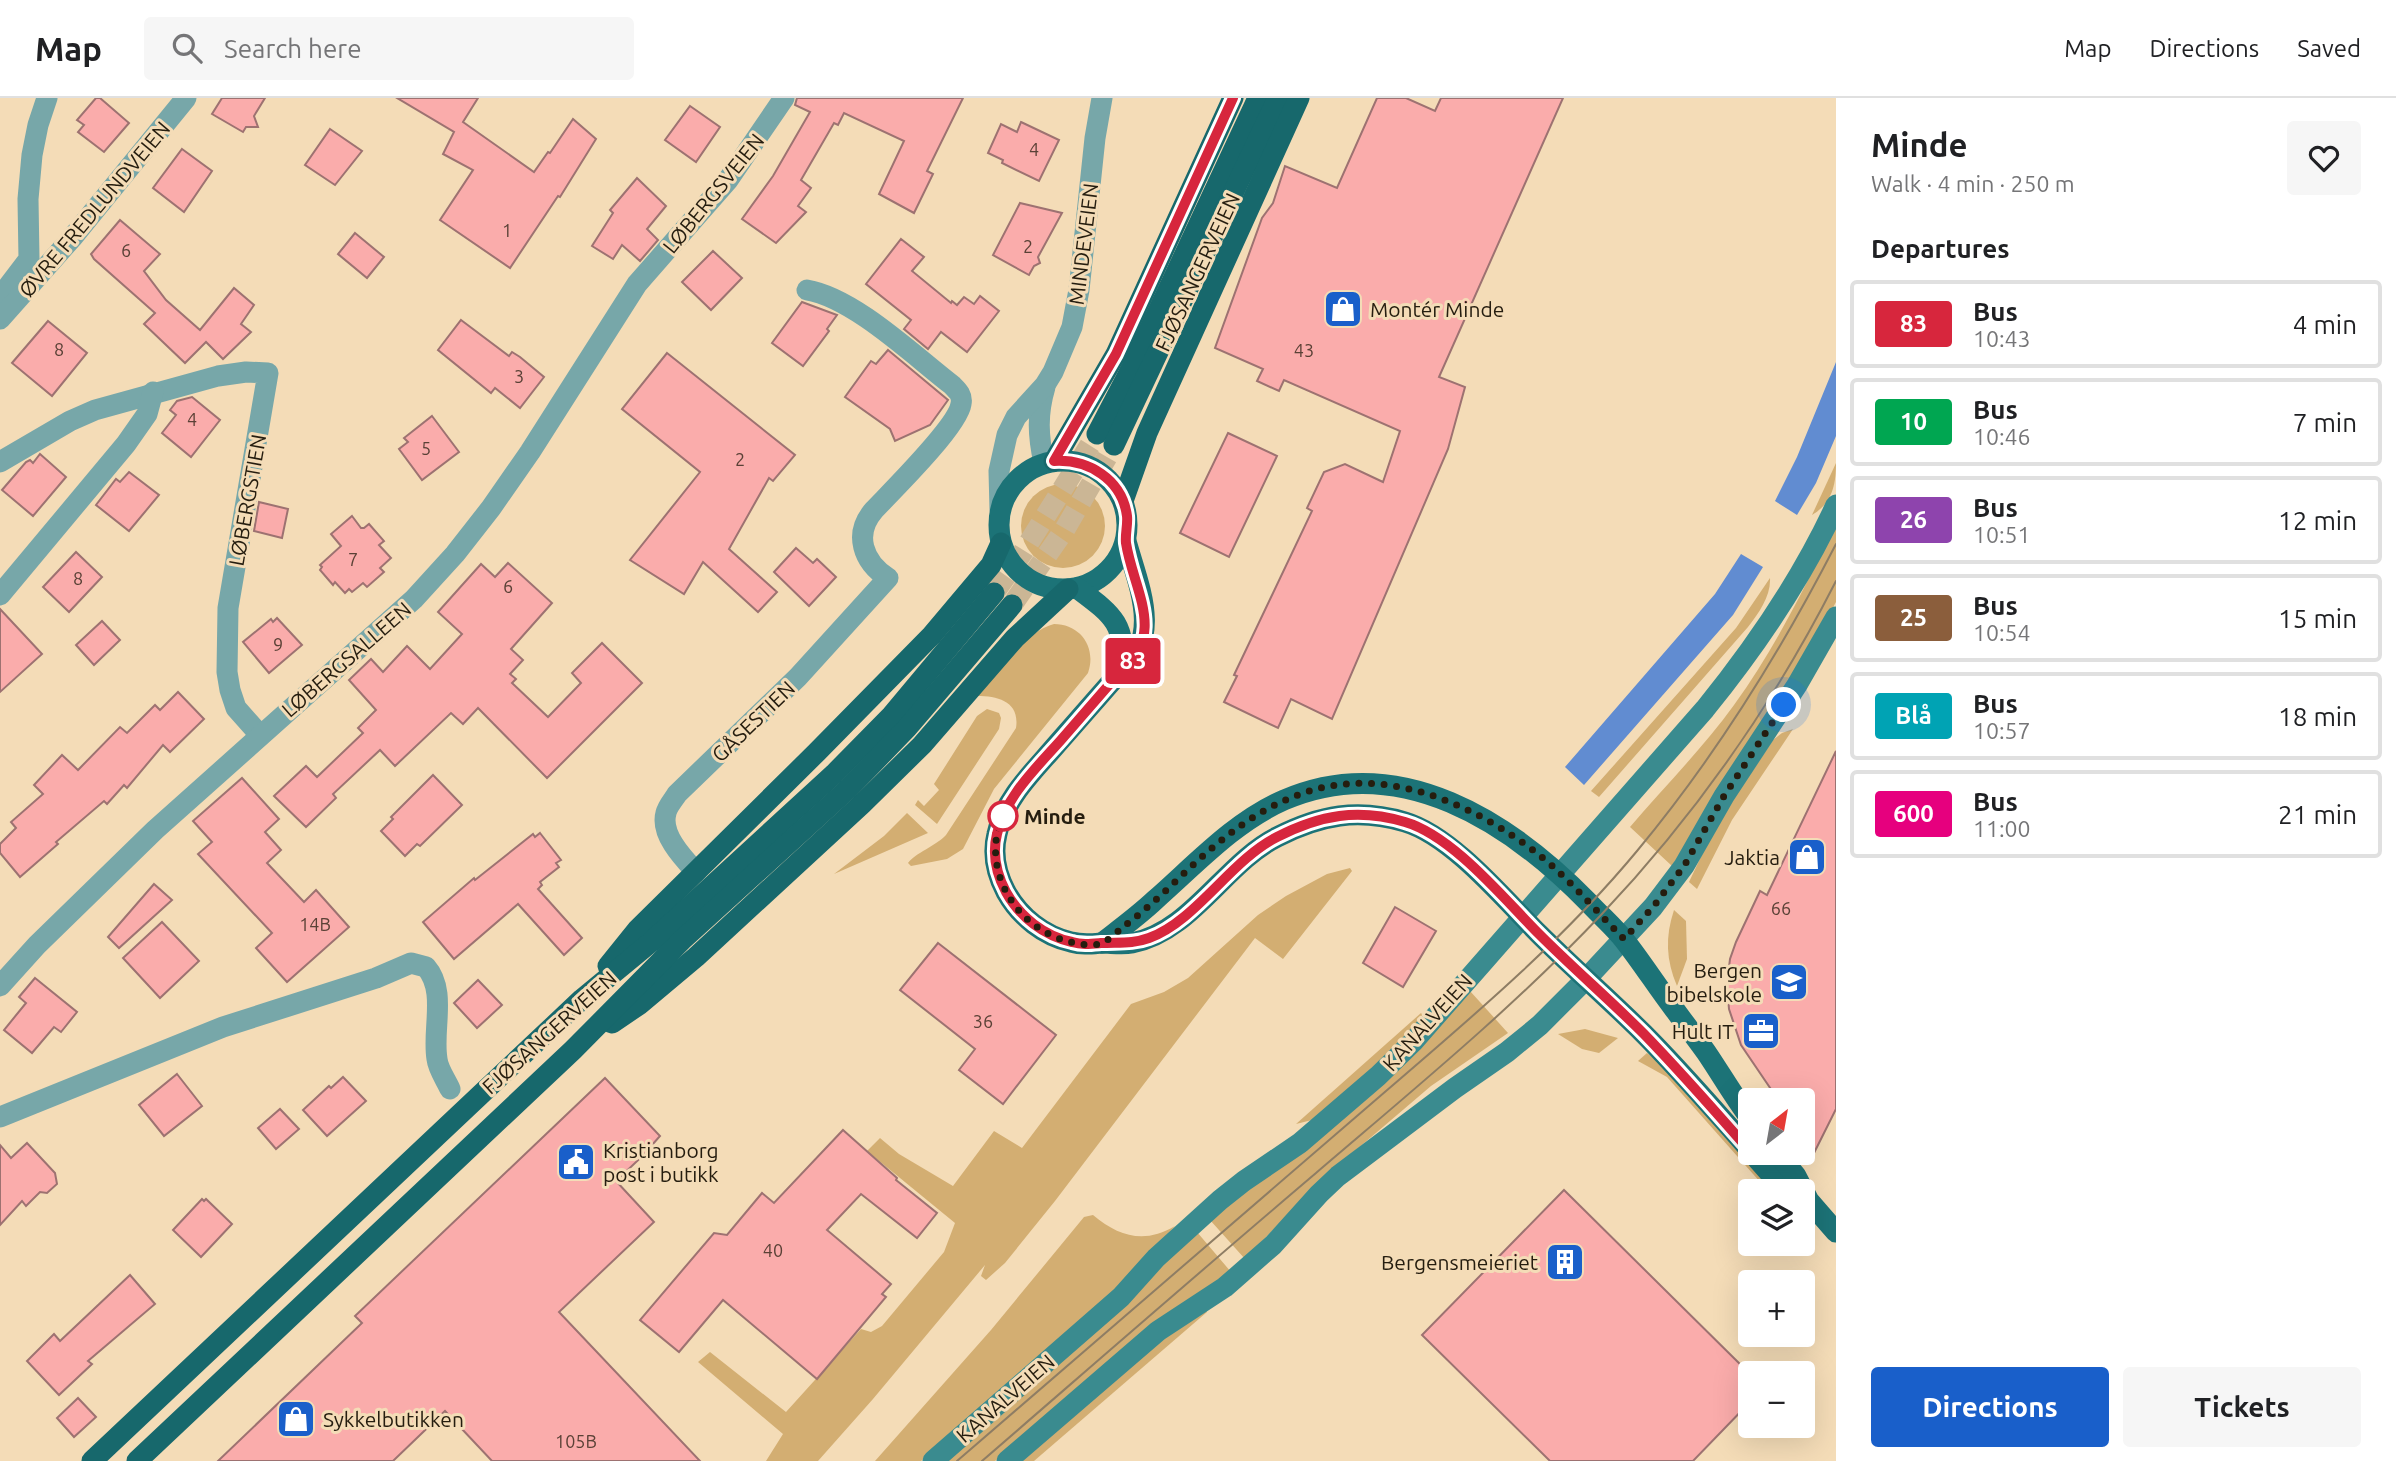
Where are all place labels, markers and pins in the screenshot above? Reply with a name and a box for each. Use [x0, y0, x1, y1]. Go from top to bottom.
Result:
shop icon: Montér Minde [1322, 288, 1364, 330]
place label: Montér Minde [1370, 297, 1504, 321]
marker: Minde [988, 801, 1018, 831]
place label: Minde [1024, 804, 1086, 828]
shop icon: Jaktia [1786, 836, 1828, 878]
place label: Jaktia [1724, 845, 1780, 869]
place label: Bergen bibelskole [1667, 958, 1762, 1006]
school or university icon: Bergen bibelskole [1768, 961, 1810, 1003]
office icon: Hult IT [1740, 1010, 1782, 1052]
place label: Hult IT [1672, 1019, 1734, 1043]
place label: Kristianborg post i butikk [603, 1138, 719, 1186]
public building icon: Kristianborg post i butikk [555, 1141, 597, 1183]
building icon: Bergensmeieriet [1544, 1241, 1586, 1283]
place label: Bergensmeieriet [1381, 1250, 1538, 1274]
shop icon: Sykkelbutikken [275, 1398, 317, 1440]
place label: Sykkelbutikken [323, 1407, 464, 1431]

